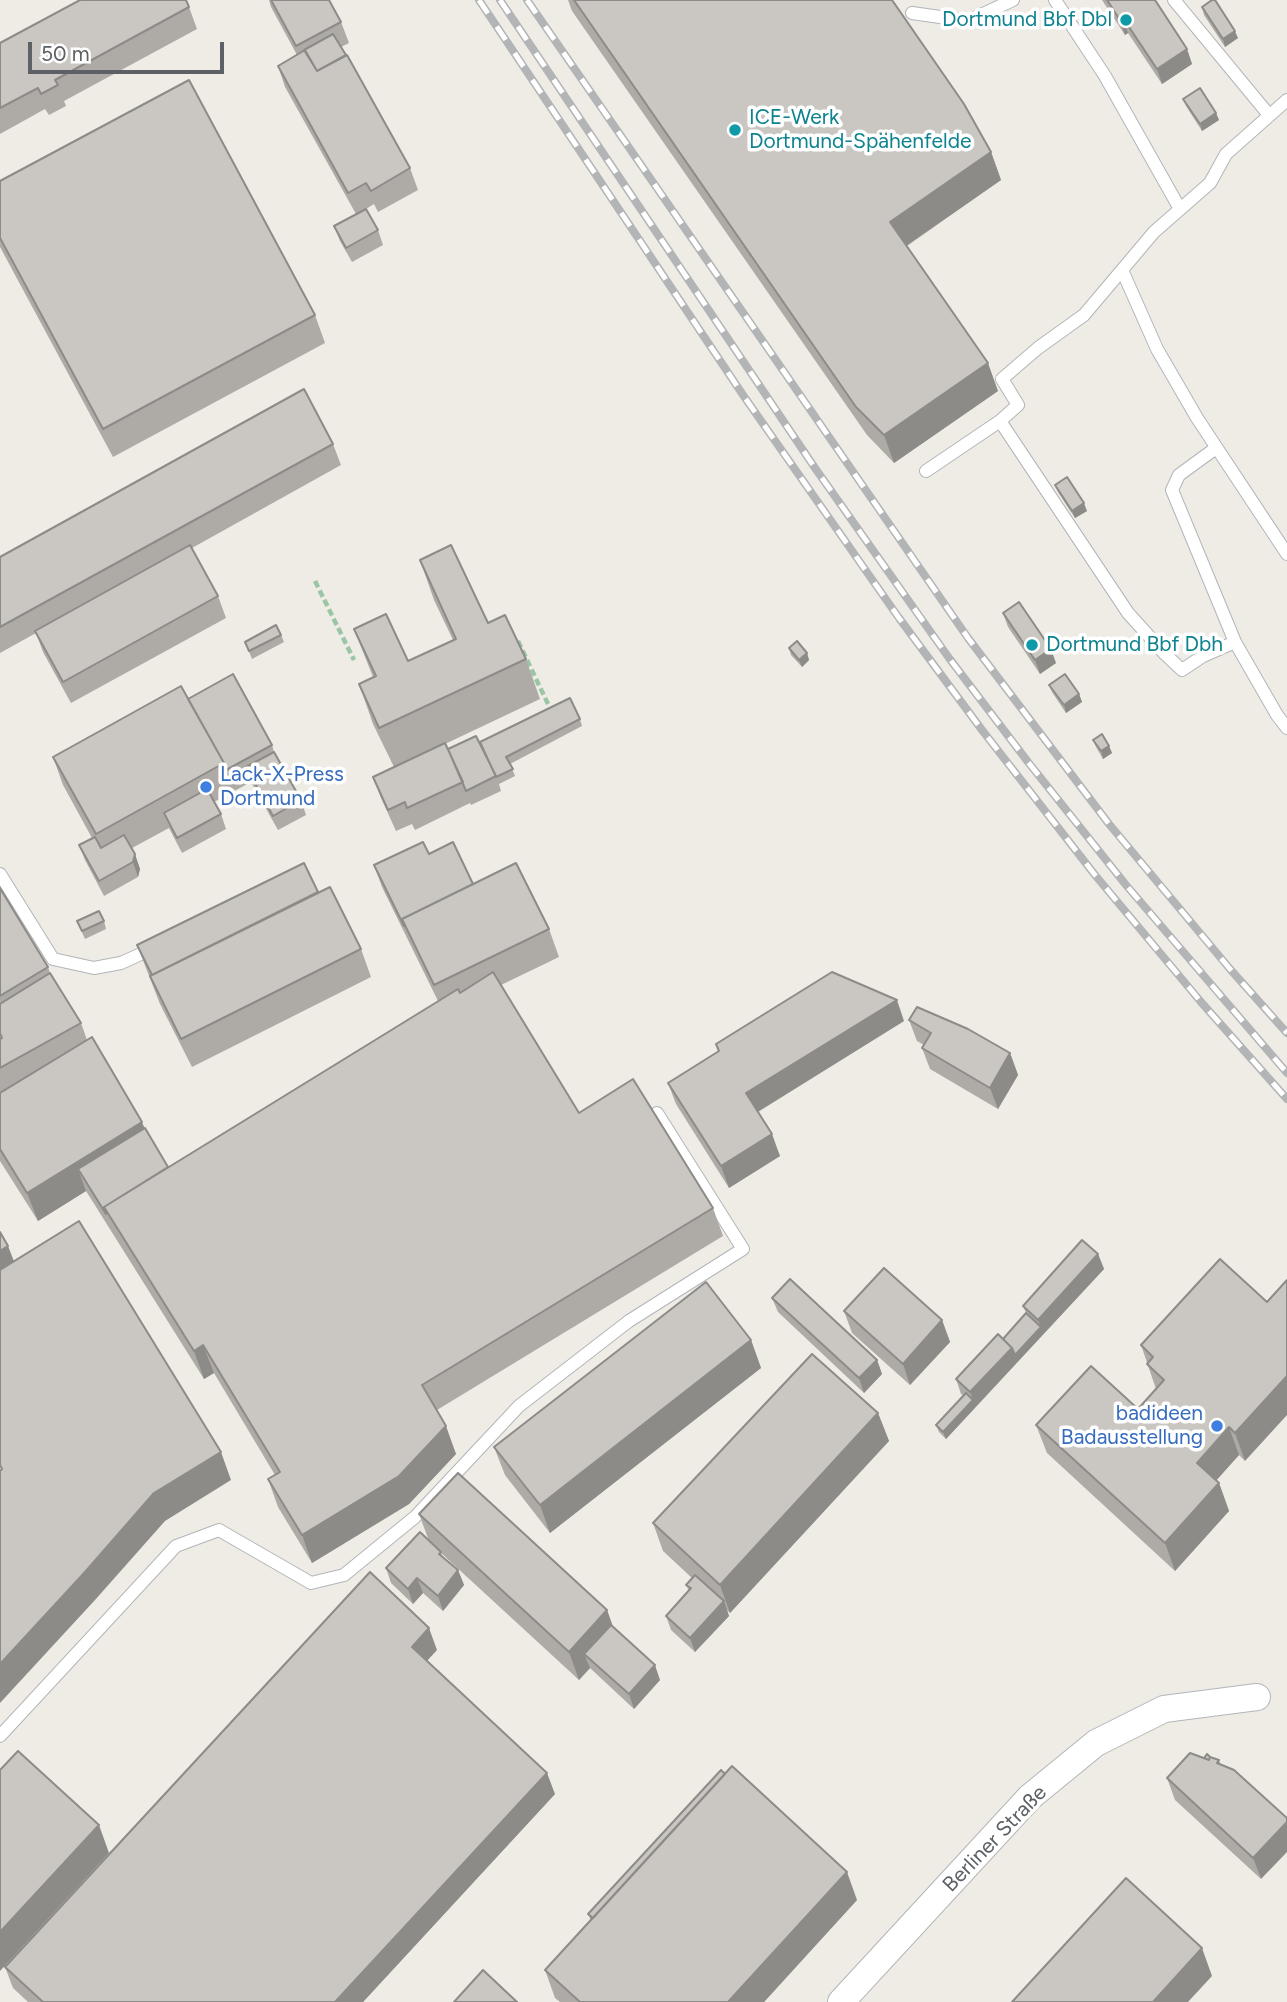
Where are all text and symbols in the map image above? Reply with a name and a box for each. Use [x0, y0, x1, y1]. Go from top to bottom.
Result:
place label: Dortmund Bbf Dbl [942, 7, 1112, 33]
marker: Dortmund Bbf Dbl [1118, 12, 1134, 28]
scale bar [32, 28, 228, 72]
text: 50 m [41, 41, 90, 66]
place label: ICE-Werk Dortmund-Spähenfelde [749, 105, 971, 155]
marker: ICE-Werk Dortmund-Spähenfelde [727, 122, 743, 138]
place label: Dortmund Bbf Dbh [1046, 632, 1223, 658]
marker: Dortmund Bbf Dbh [1024, 637, 1040, 653]
place label: Lack-X-Press Dortmund [220, 762, 344, 812]
marker: Lack-X-Press Dortmund [198, 779, 214, 795]
place label: badideen Badausstellung [1061, 1401, 1203, 1451]
marker: badideen Badausstellung [1209, 1418, 1225, 1434]
street label: Berliner Straße [938, 1781, 1052, 1897]

